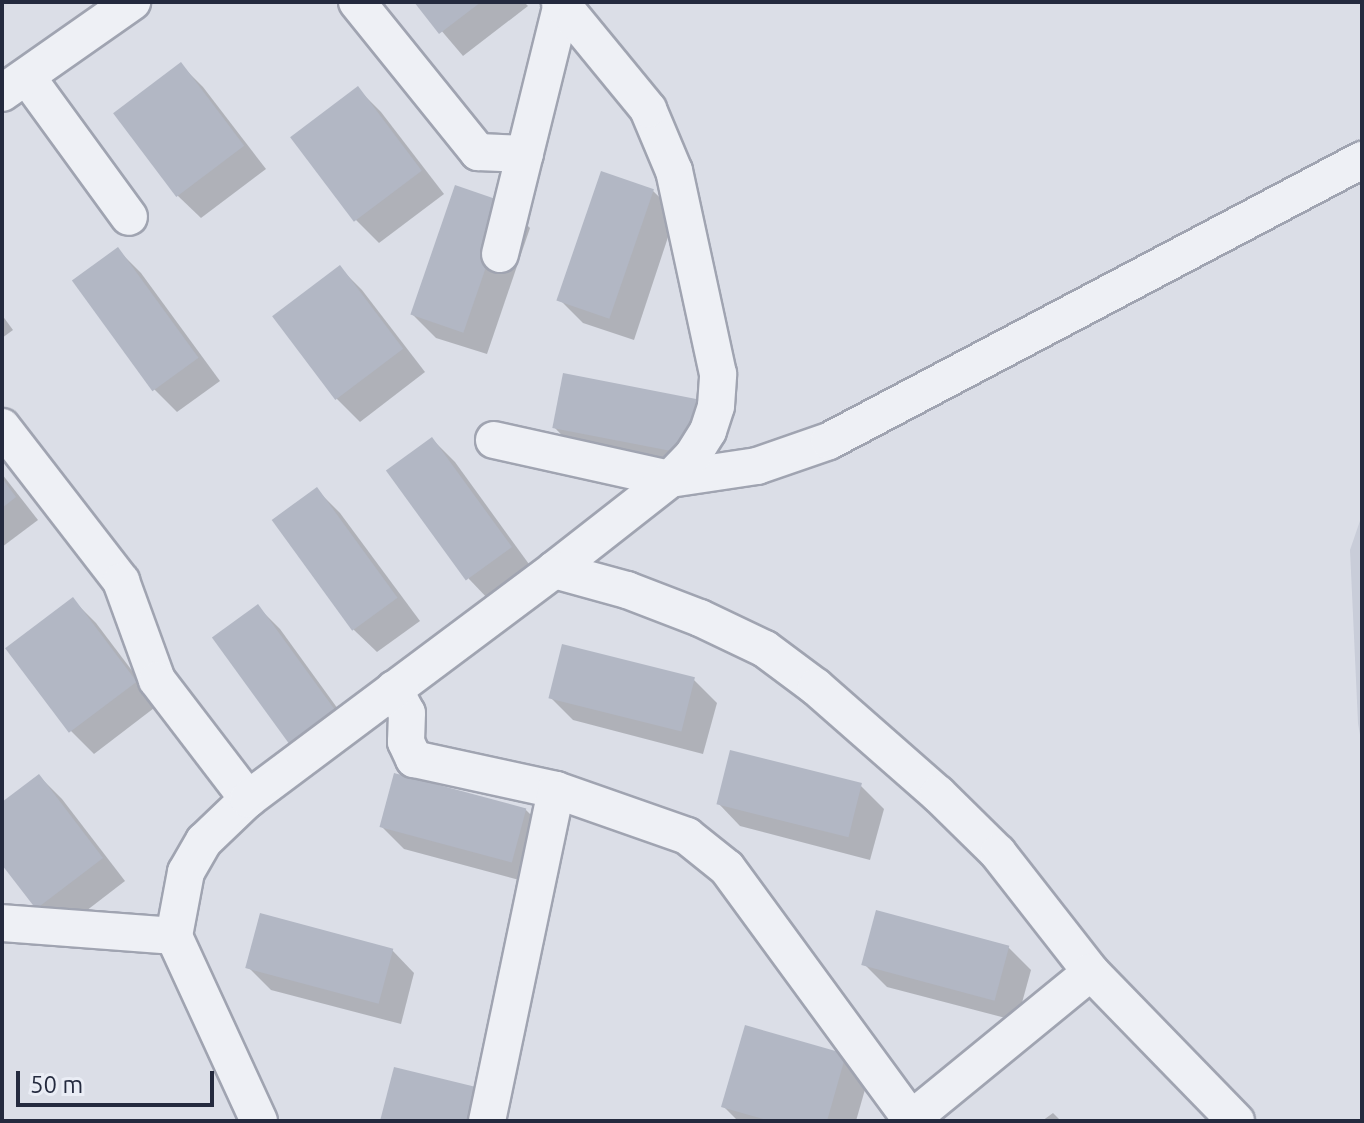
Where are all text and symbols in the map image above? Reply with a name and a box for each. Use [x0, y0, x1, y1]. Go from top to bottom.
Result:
scale bar [20, 1055, 218, 1105]
text: 50 m [30, 1071, 83, 1098]

